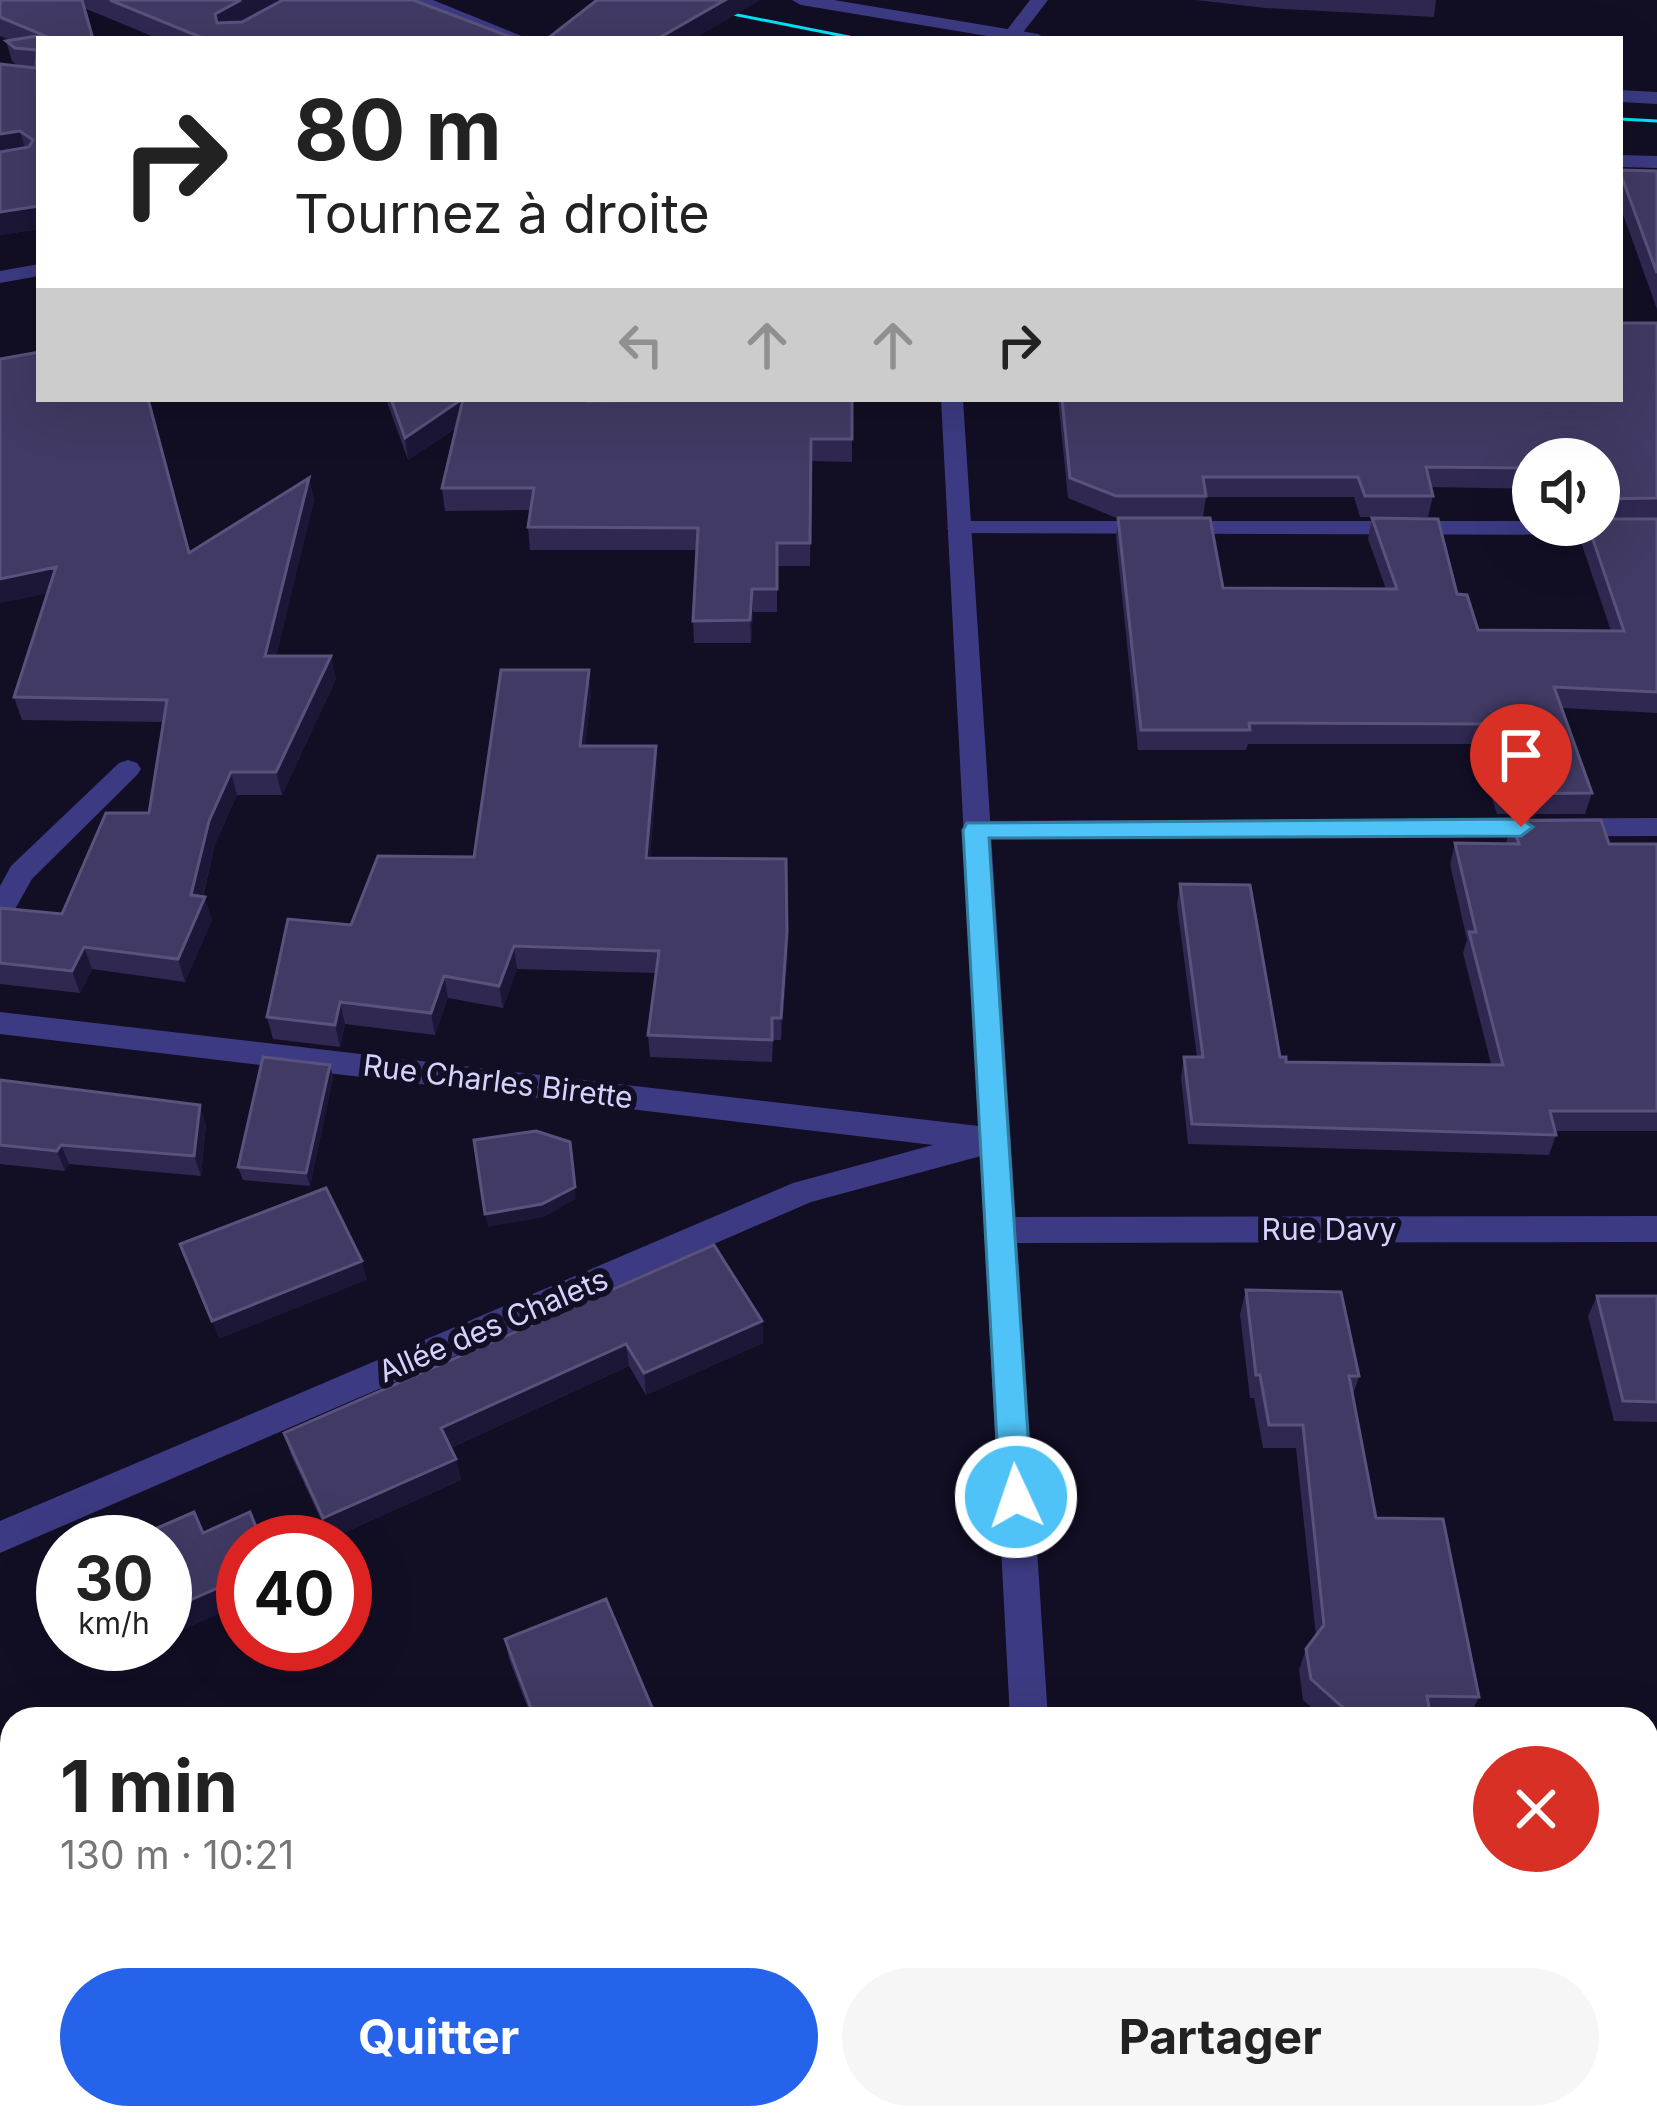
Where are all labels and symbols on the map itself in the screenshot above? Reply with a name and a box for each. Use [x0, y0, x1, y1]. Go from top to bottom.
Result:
pin [1470, 704, 1572, 827]
street label: Rue Charles Birette [361, 1047, 635, 1115]
street label: Rue Davy [1262, 1211, 1397, 1247]
street label: Allée des Chalets [373, 1260, 613, 1390]
position arrow [953, 1434, 1079, 1560]
speed limit sign: 40 [216, 1515, 372, 1671]

